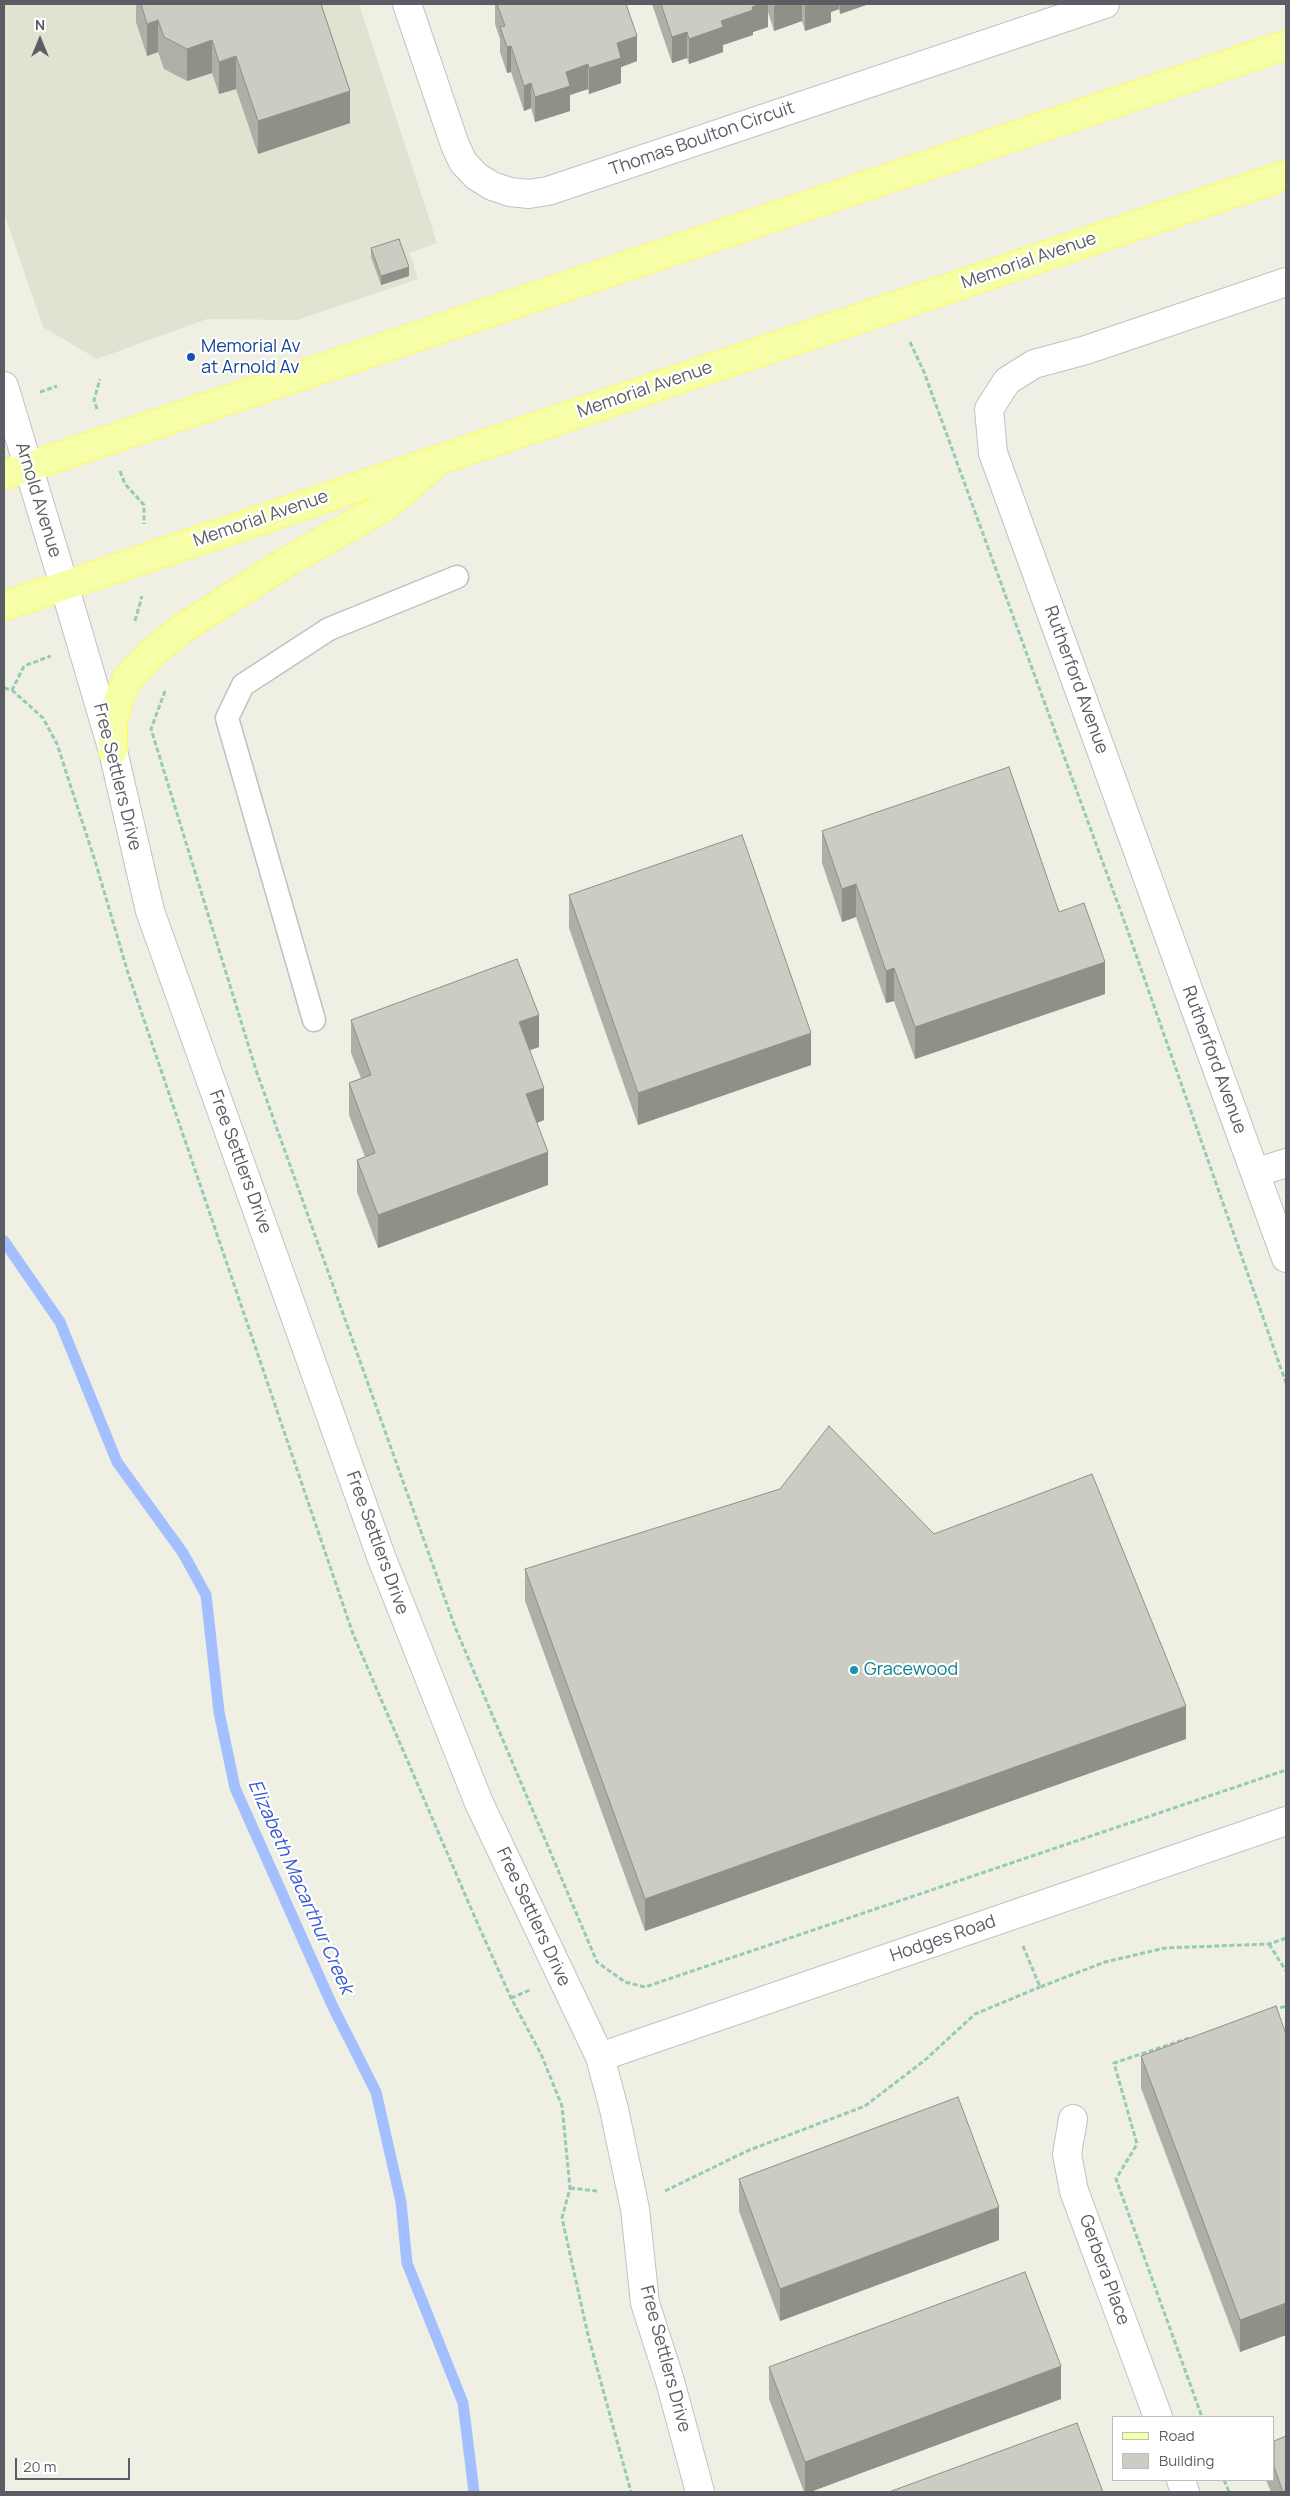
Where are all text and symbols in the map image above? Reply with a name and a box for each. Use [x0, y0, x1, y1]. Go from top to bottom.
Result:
north arrow [15, 15, 65, 65]
text: N [35, 15, 45, 34]
street label: Thomas Boulton Circuit [607, 97, 797, 181]
street label: Memorial Avenue [959, 228, 1099, 294]
place label: Memorial Av at Arnold Av [201, 336, 301, 378]
marker: Memorial Av at Arnold Av [185, 351, 197, 363]
street label: Memorial Avenue [575, 357, 715, 423]
street label: Arnold Avenue [10, 440, 66, 560]
street label: Memorial Avenue [191, 486, 331, 552]
street label: Rutherford Avenue [1039, 603, 1113, 757]
street label: Free Settlers Drive [88, 701, 146, 853]
street label: Rutherford Avenue [1177, 983, 1251, 1137]
street label: Free Settlers Drive [204, 1087, 276, 1237]
street label: Free Settlers Drive [341, 1468, 413, 1618]
place label: Gracewood [864, 1659, 958, 1681]
marker: Gracewood [848, 1664, 860, 1676]
water label: Elizabeth Macarthur Creek [242, 1776, 358, 1998]
street label: Free Settlers Drive [491, 1844, 575, 1990]
street label: Hodges Road [887, 1911, 999, 1967]
street label: Gerbera Place [1074, 2212, 1134, 2328]
street label: Free Settlers Drive [635, 2283, 695, 2435]
legend [1112, 2416, 1275, 2481]
text: Road [1159, 2425, 1195, 2446]
scale bar [18, 2448, 132, 2480]
text: Building [1159, 2450, 1214, 2471]
text: 20 m [23, 2456, 56, 2477]

